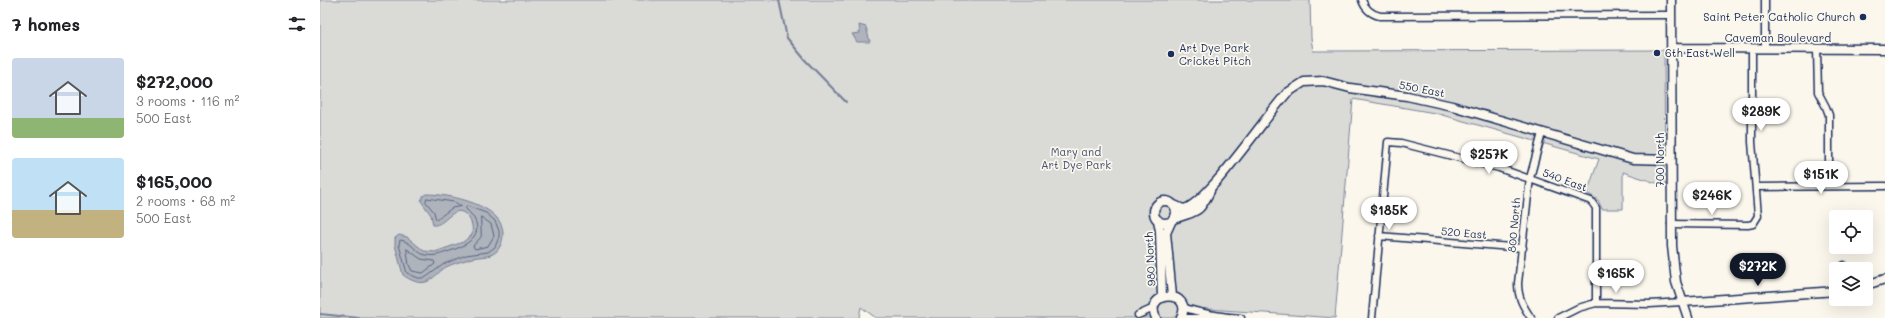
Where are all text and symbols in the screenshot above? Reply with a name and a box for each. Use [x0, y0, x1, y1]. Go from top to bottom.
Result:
place label: Saint Peter Catholic Church [1703, 9, 1855, 24]
marker: Saint Peter Catholic Church [1858, 12, 1868, 22]
text: 7 homes [12, 13, 80, 35]
icon: filters [286, 13, 308, 35]
street label: Caveman Boulevard [1725, 30, 1831, 45]
place label: Art Dye Park Cricket Pitch [1179, 40, 1251, 68]
place label: 6th East Well [1665, 45, 1735, 60]
marker: 6th East Well [1652, 48, 1662, 58]
marker: Art Dye Park Cricket Pitch [1166, 49, 1176, 59]
text: $272,000 [136, 70, 213, 92]
icon: home [44, 74, 92, 122]
street label: 550 East [1398, 77, 1446, 100]
text: 3 rooms · 116 m² [136, 92, 239, 109]
pin: $289K [1733, 98, 1789, 132]
text: $289K [1741, 102, 1781, 119]
text: 500 East [136, 109, 191, 126]
street label: 700 North [1652, 133, 1667, 187]
pin: $257K [1461, 141, 1517, 175]
park label: Mary and Art Dye Park [1041, 144, 1111, 172]
text: $257K [1470, 145, 1508, 162]
pin: $151K [1793, 161, 1849, 195]
street label: 540 East [1541, 165, 1590, 195]
text: $151K [1803, 165, 1839, 182]
text: $165,000 [136, 170, 212, 192]
icon: home [44, 174, 92, 222]
pin: $246K [1684, 182, 1740, 216]
text: $246K [1692, 186, 1732, 203]
text: 2 rooms · 68 m² [136, 192, 235, 209]
pin: $185K [1361, 197, 1417, 231]
street label: 800 North [1504, 197, 1523, 253]
text: $185K [1370, 201, 1408, 218]
text: 500 East [136, 209, 191, 226]
map controls [1829, 210, 1873, 306]
button: locate [1829, 210, 1873, 254]
street label: 520 East [1440, 223, 1488, 242]
street label: 980 North [1141, 231, 1158, 287]
pin: $272K [1730, 253, 1786, 287]
text: $272K [1739, 257, 1777, 274]
pin: $165K [1588, 260, 1644, 294]
button: layers [1829, 262, 1873, 306]
text: $165K [1597, 264, 1635, 281]

